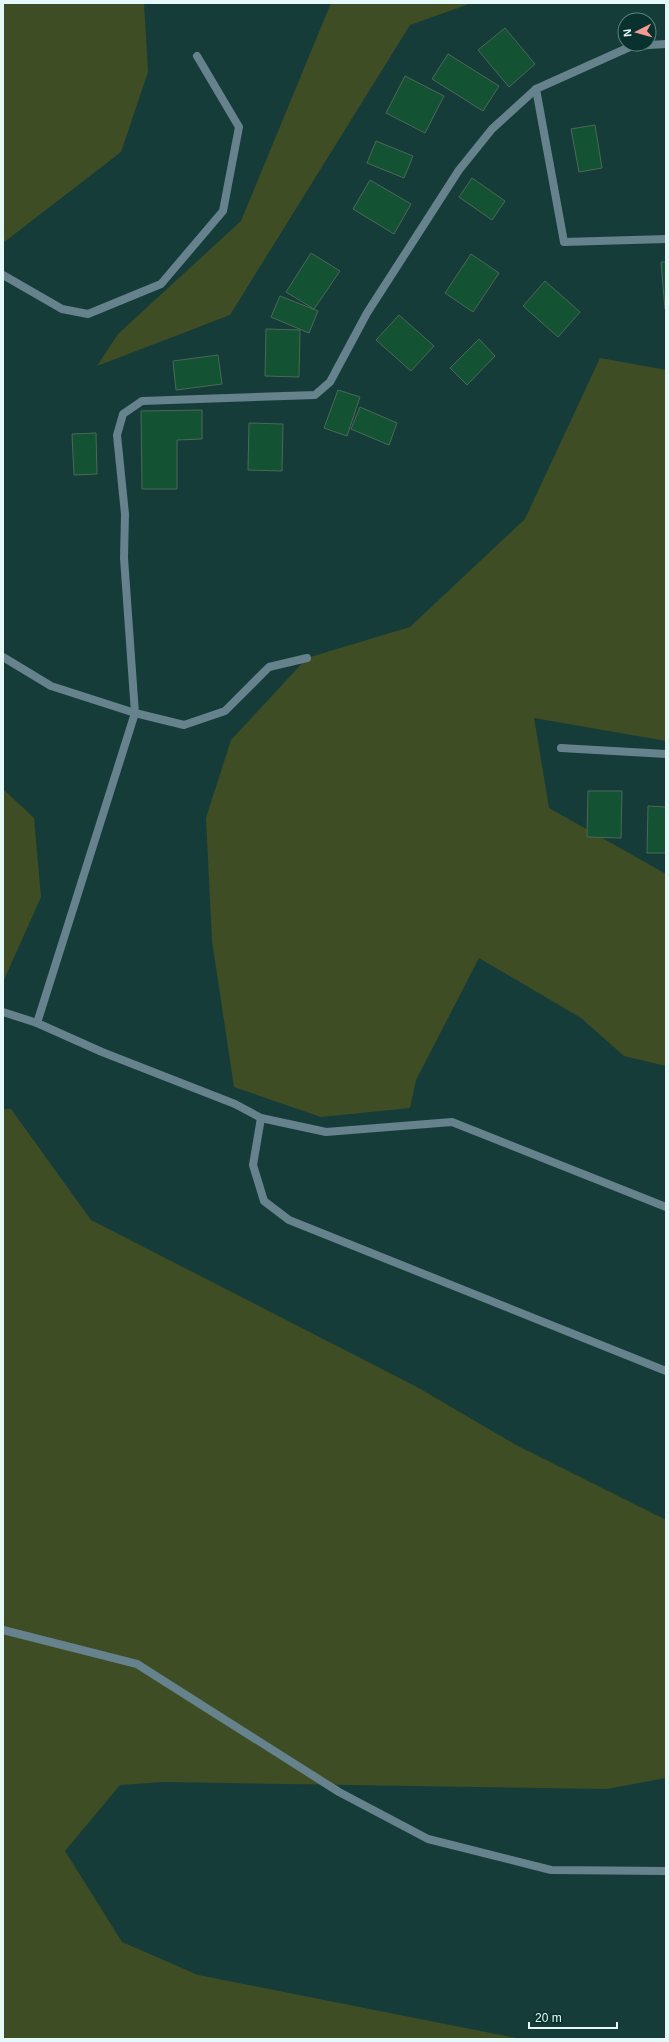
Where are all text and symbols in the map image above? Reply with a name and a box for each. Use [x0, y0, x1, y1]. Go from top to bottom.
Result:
north arrow [617, 12, 657, 52]
text: N [621, 28, 633, 38]
scale bar [529, 2004, 617, 2030]
text: 20 m [535, 2011, 562, 2025]

